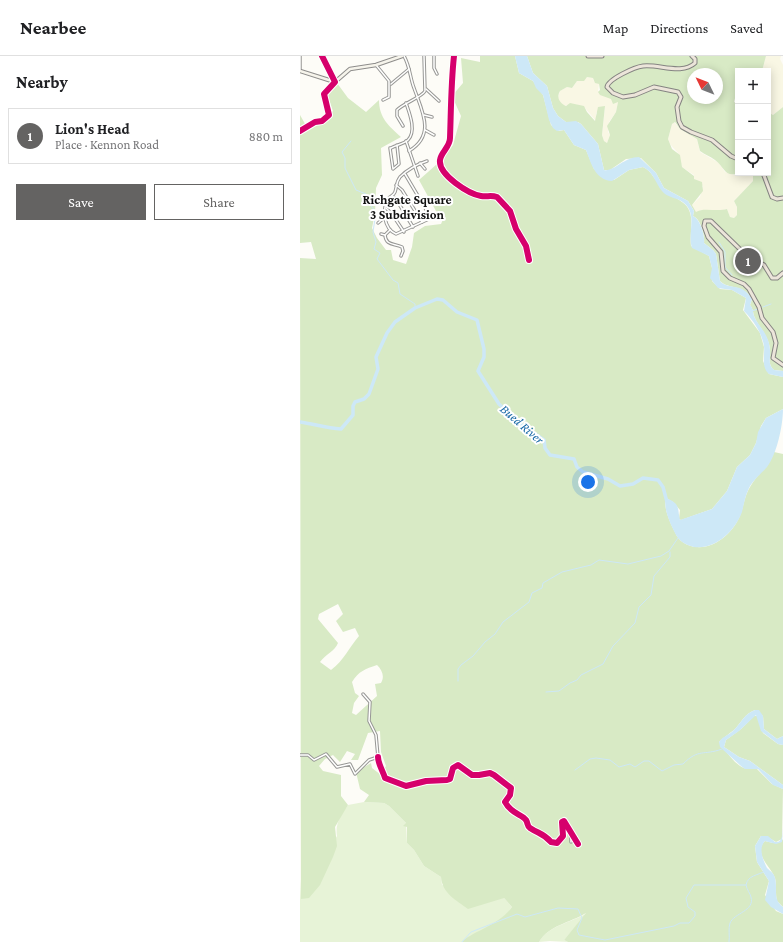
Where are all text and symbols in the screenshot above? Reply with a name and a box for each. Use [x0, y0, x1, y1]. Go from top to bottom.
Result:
text: Nearbee [20, 17, 86, 38]
text: Map [603, 20, 628, 36]
text: Directions [650, 20, 708, 36]
text: Saved [730, 20, 763, 36]
north arrow [687, 68, 723, 104]
map controls [735, 68, 771, 176]
button: + [735, 68, 771, 104]
text: Nearby [16, 73, 68, 92]
button: − [735, 104, 771, 140]
text: Lion's Head [55, 121, 130, 137]
text: 1 [28, 129, 32, 144]
text: 880 m [249, 129, 283, 144]
text: Place · Kennon Road [55, 137, 159, 152]
button: locate [735, 140, 771, 176]
button: Save [16, 184, 146, 220]
button: Share [154, 184, 284, 220]
district label: Richgate Square 3 Subdivision [363, 192, 451, 222]
pin: 1 [735, 246, 761, 276]
water label: Bued River [497, 401, 547, 447]
your location [578, 472, 598, 492]

